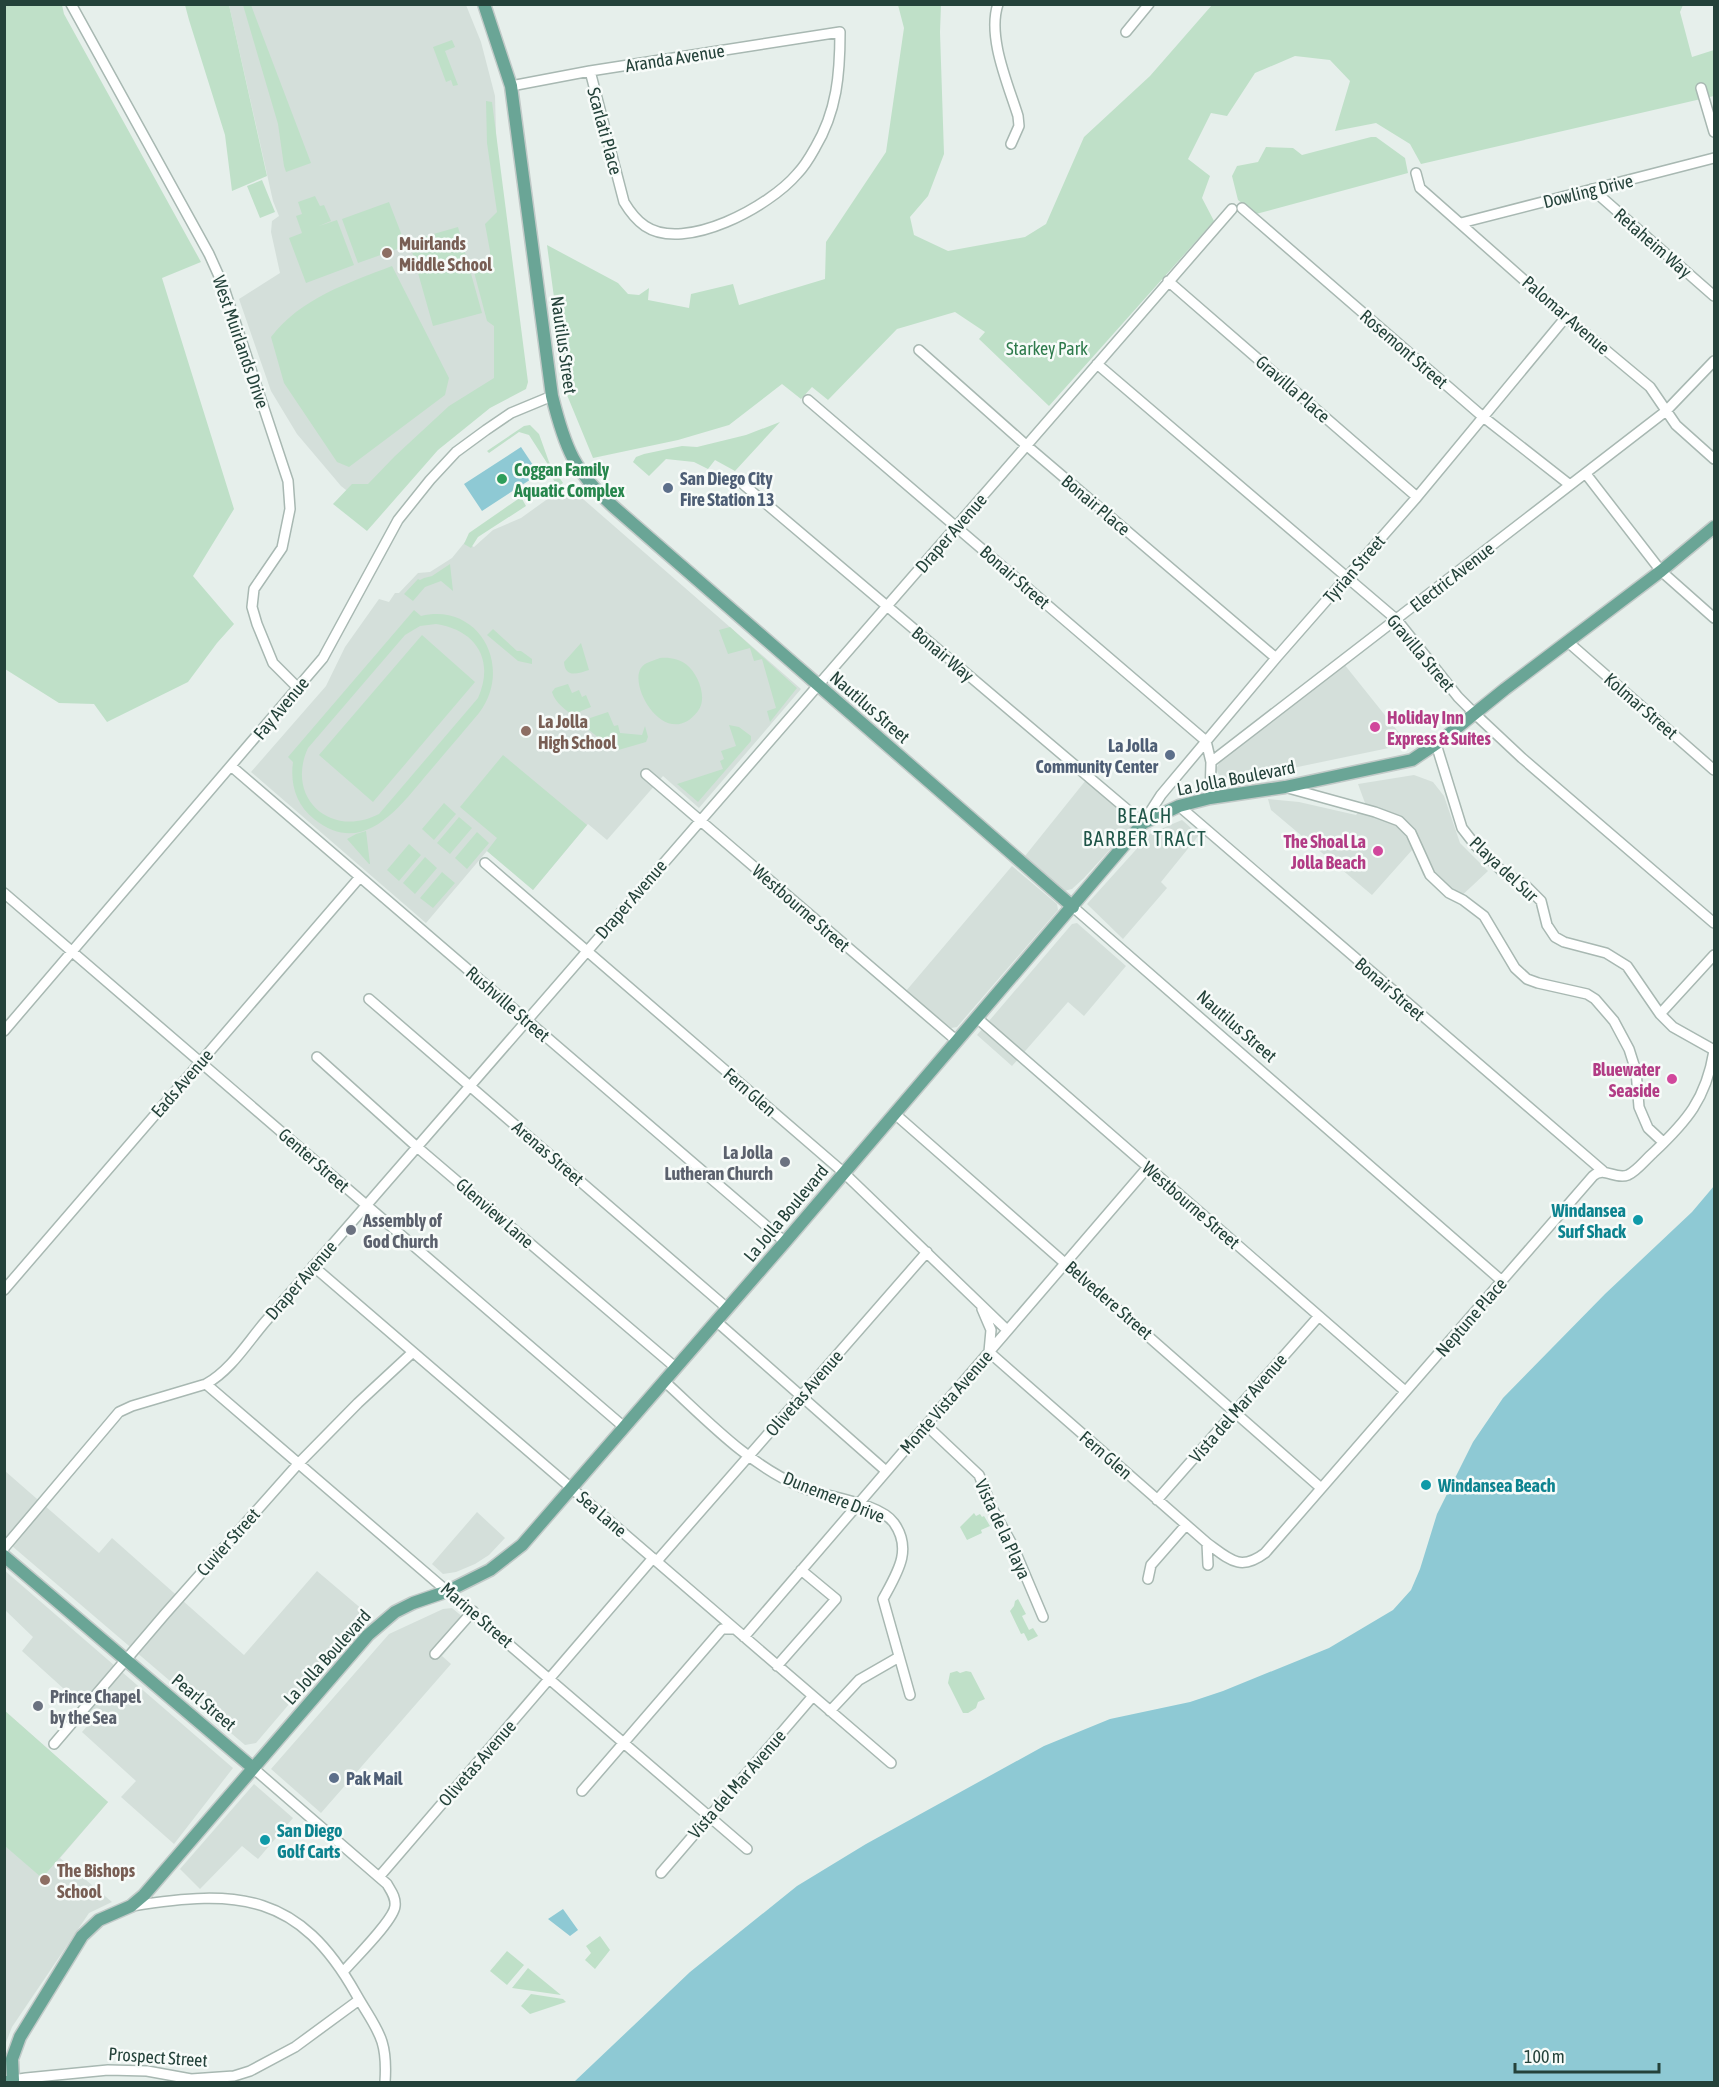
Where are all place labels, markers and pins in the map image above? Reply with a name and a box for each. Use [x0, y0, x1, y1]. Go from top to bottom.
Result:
place label: Muirlands Middle School [399, 233, 492, 275]
marker: Muirlands Middle School [380, 246, 394, 260]
place label: Coggan Family Aquatic Complex [513, 459, 625, 501]
place label: San Diego City Fire Station 13 [680, 468, 774, 510]
marker: Coggan Family Aquatic Complex [495, 472, 509, 486]
marker: San Diego City Fire Station 13 [661, 481, 675, 495]
place label: Holiday Inn Express & Suites [1387, 707, 1492, 749]
place label: La Jolla High School [538, 711, 616, 753]
marker: Holiday Inn Express & Suites [1368, 720, 1382, 734]
marker: La Jolla High School [519, 724, 533, 738]
place label: La Jolla Community Center [1035, 735, 1159, 777]
marker: La Jolla Community Center [1163, 748, 1177, 762]
place label: The Shoal La Jolla Beach [1283, 831, 1366, 873]
marker: The Shoal La Jolla Beach [1371, 844, 1385, 858]
place label: Bluewater Seaside [1593, 1059, 1661, 1101]
marker: Bluewater Seaside [1665, 1072, 1679, 1086]
place label: La Jolla Lutheran Church [665, 1142, 773, 1184]
marker: La Jolla Lutheran Church [778, 1155, 792, 1169]
place label: Windansea Surf Shack [1551, 1200, 1627, 1242]
place label: Assembly of God Church [362, 1210, 443, 1252]
marker: Windansea Surf Shack [1631, 1213, 1645, 1227]
marker: Assembly of God Church [344, 1223, 358, 1237]
place label: Windansea Beach [1437, 1475, 1556, 1496]
marker: Windansea Beach [1419, 1478, 1433, 1492]
place label: Prince Chapel by the Sea [50, 1686, 141, 1728]
marker: Prince Chapel by the Sea [31, 1699, 45, 1713]
place label: Pak Mail [346, 1768, 403, 1789]
marker: Pak Mail [327, 1771, 341, 1785]
place label: San Diego Golf Carts [277, 1820, 342, 1862]
marker: San Diego Golf Carts [258, 1833, 272, 1847]
place label: The Bishops School [57, 1860, 136, 1902]
marker: The Bishops School [38, 1873, 52, 1887]

